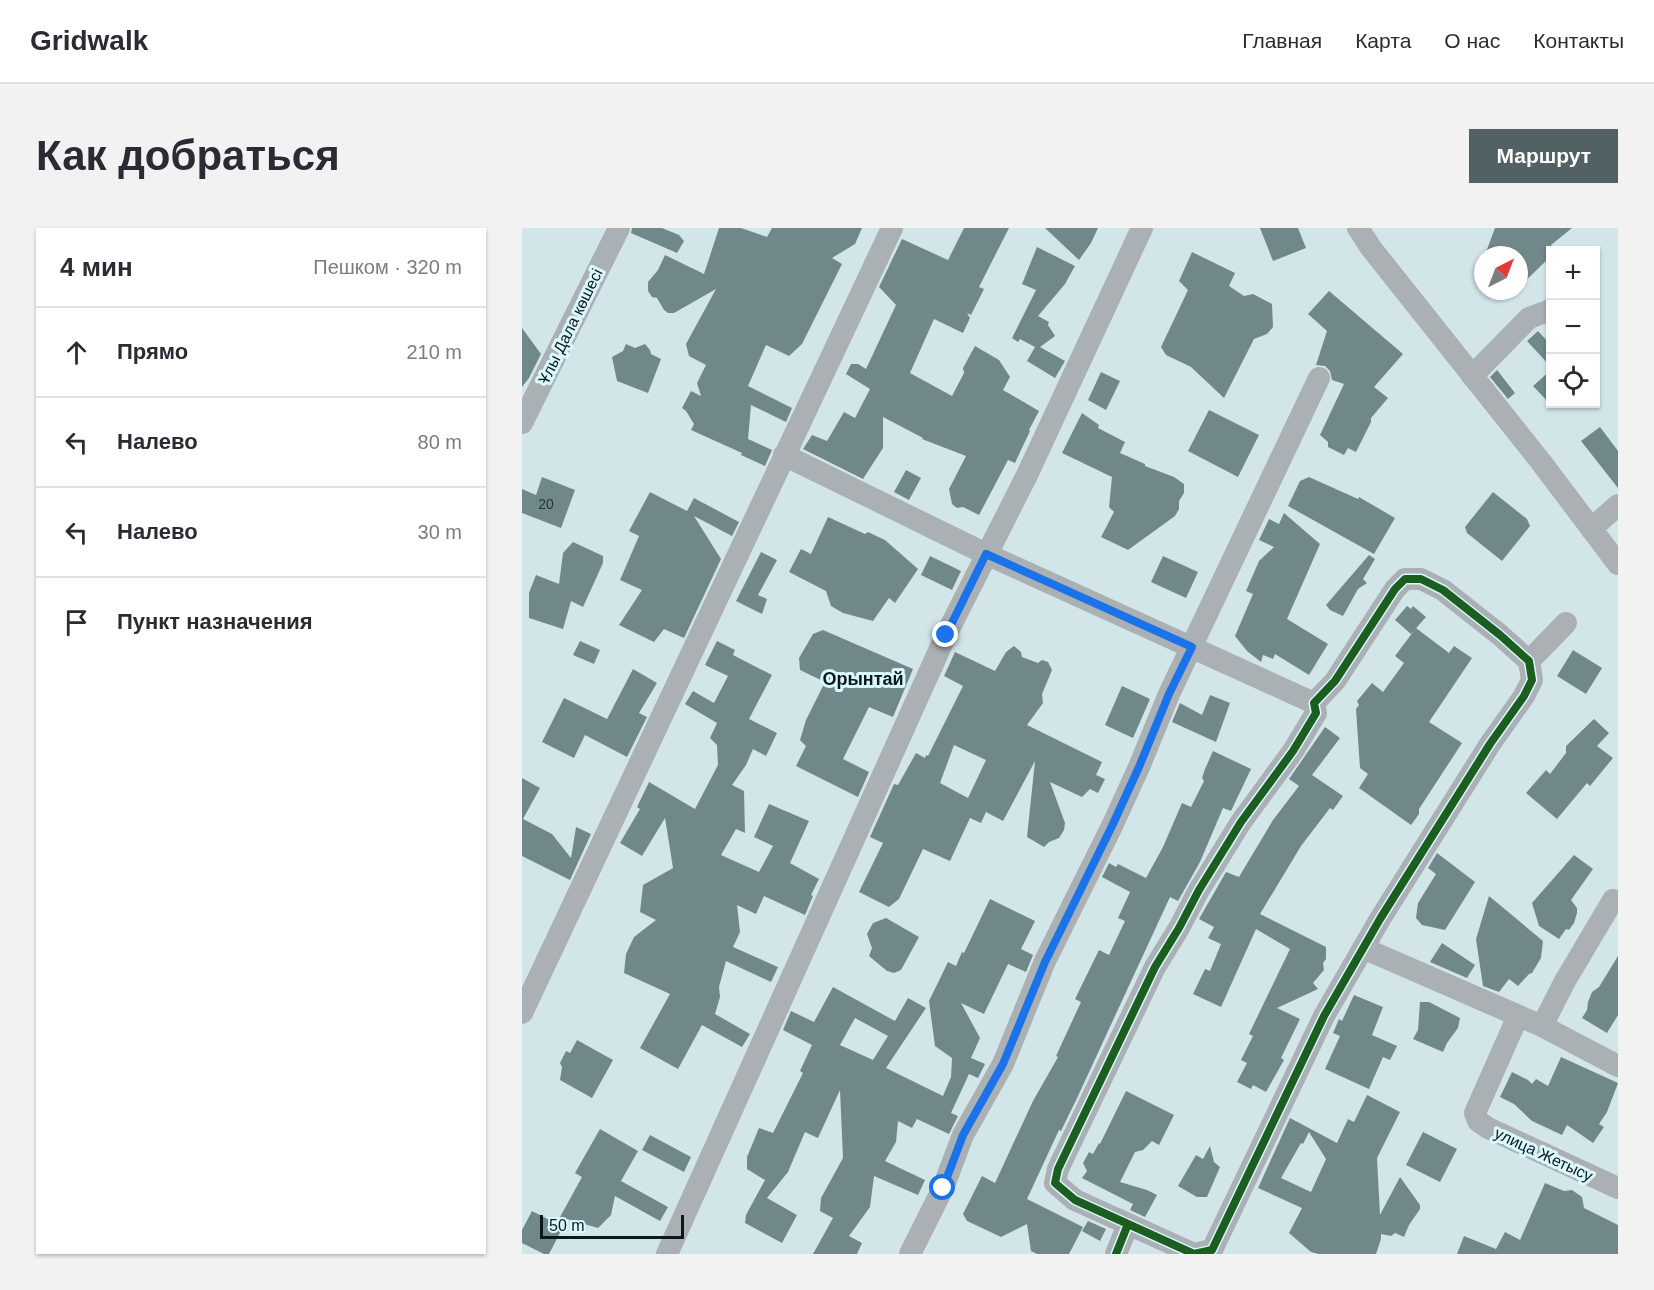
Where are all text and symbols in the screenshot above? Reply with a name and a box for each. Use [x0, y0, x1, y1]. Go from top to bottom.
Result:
text: Gridwalk [30, 25, 148, 56]
text: Главная [1242, 29, 1322, 52]
text: Карта [1355, 29, 1411, 52]
text: О нас [1444, 29, 1500, 52]
text: Контакты [1533, 29, 1624, 52]
button: Маршрут [1469, 129, 1618, 183]
text: Как добраться [36, 132, 340, 179]
north arrow [1474, 246, 1528, 300]
map controls [1546, 246, 1600, 408]
button: + [1546, 246, 1600, 300]
text: 4 мин [60, 252, 133, 282]
text: Пешком · 320 m [313, 256, 462, 278]
street label: Ұлы Дала көшесі [535, 266, 606, 386]
button: − [1546, 300, 1600, 354]
icon: ahead [60, 336, 93, 369]
text: Прямо [117, 339, 188, 364]
text: 210 m [406, 341, 462, 363]
button: locate [1546, 354, 1600, 408]
icon: left [60, 426, 93, 459]
text: Налево [117, 429, 198, 454]
text: 80 m [418, 431, 462, 453]
house number: 20 [538, 496, 554, 512]
icon: left [60, 516, 93, 549]
text: Налево [117, 519, 198, 544]
text: 30 m [418, 521, 462, 543]
icon: arrive [60, 606, 93, 639]
text: Пункт назначения [117, 609, 313, 634]
route end [932, 621, 958, 647]
district label: Орынтай [822, 669, 904, 689]
street label: улица Жетысу [1492, 1124, 1596, 1185]
route start [929, 1174, 955, 1200]
scale bar [540, 1212, 684, 1240]
text: 50 m [549, 1217, 585, 1234]

